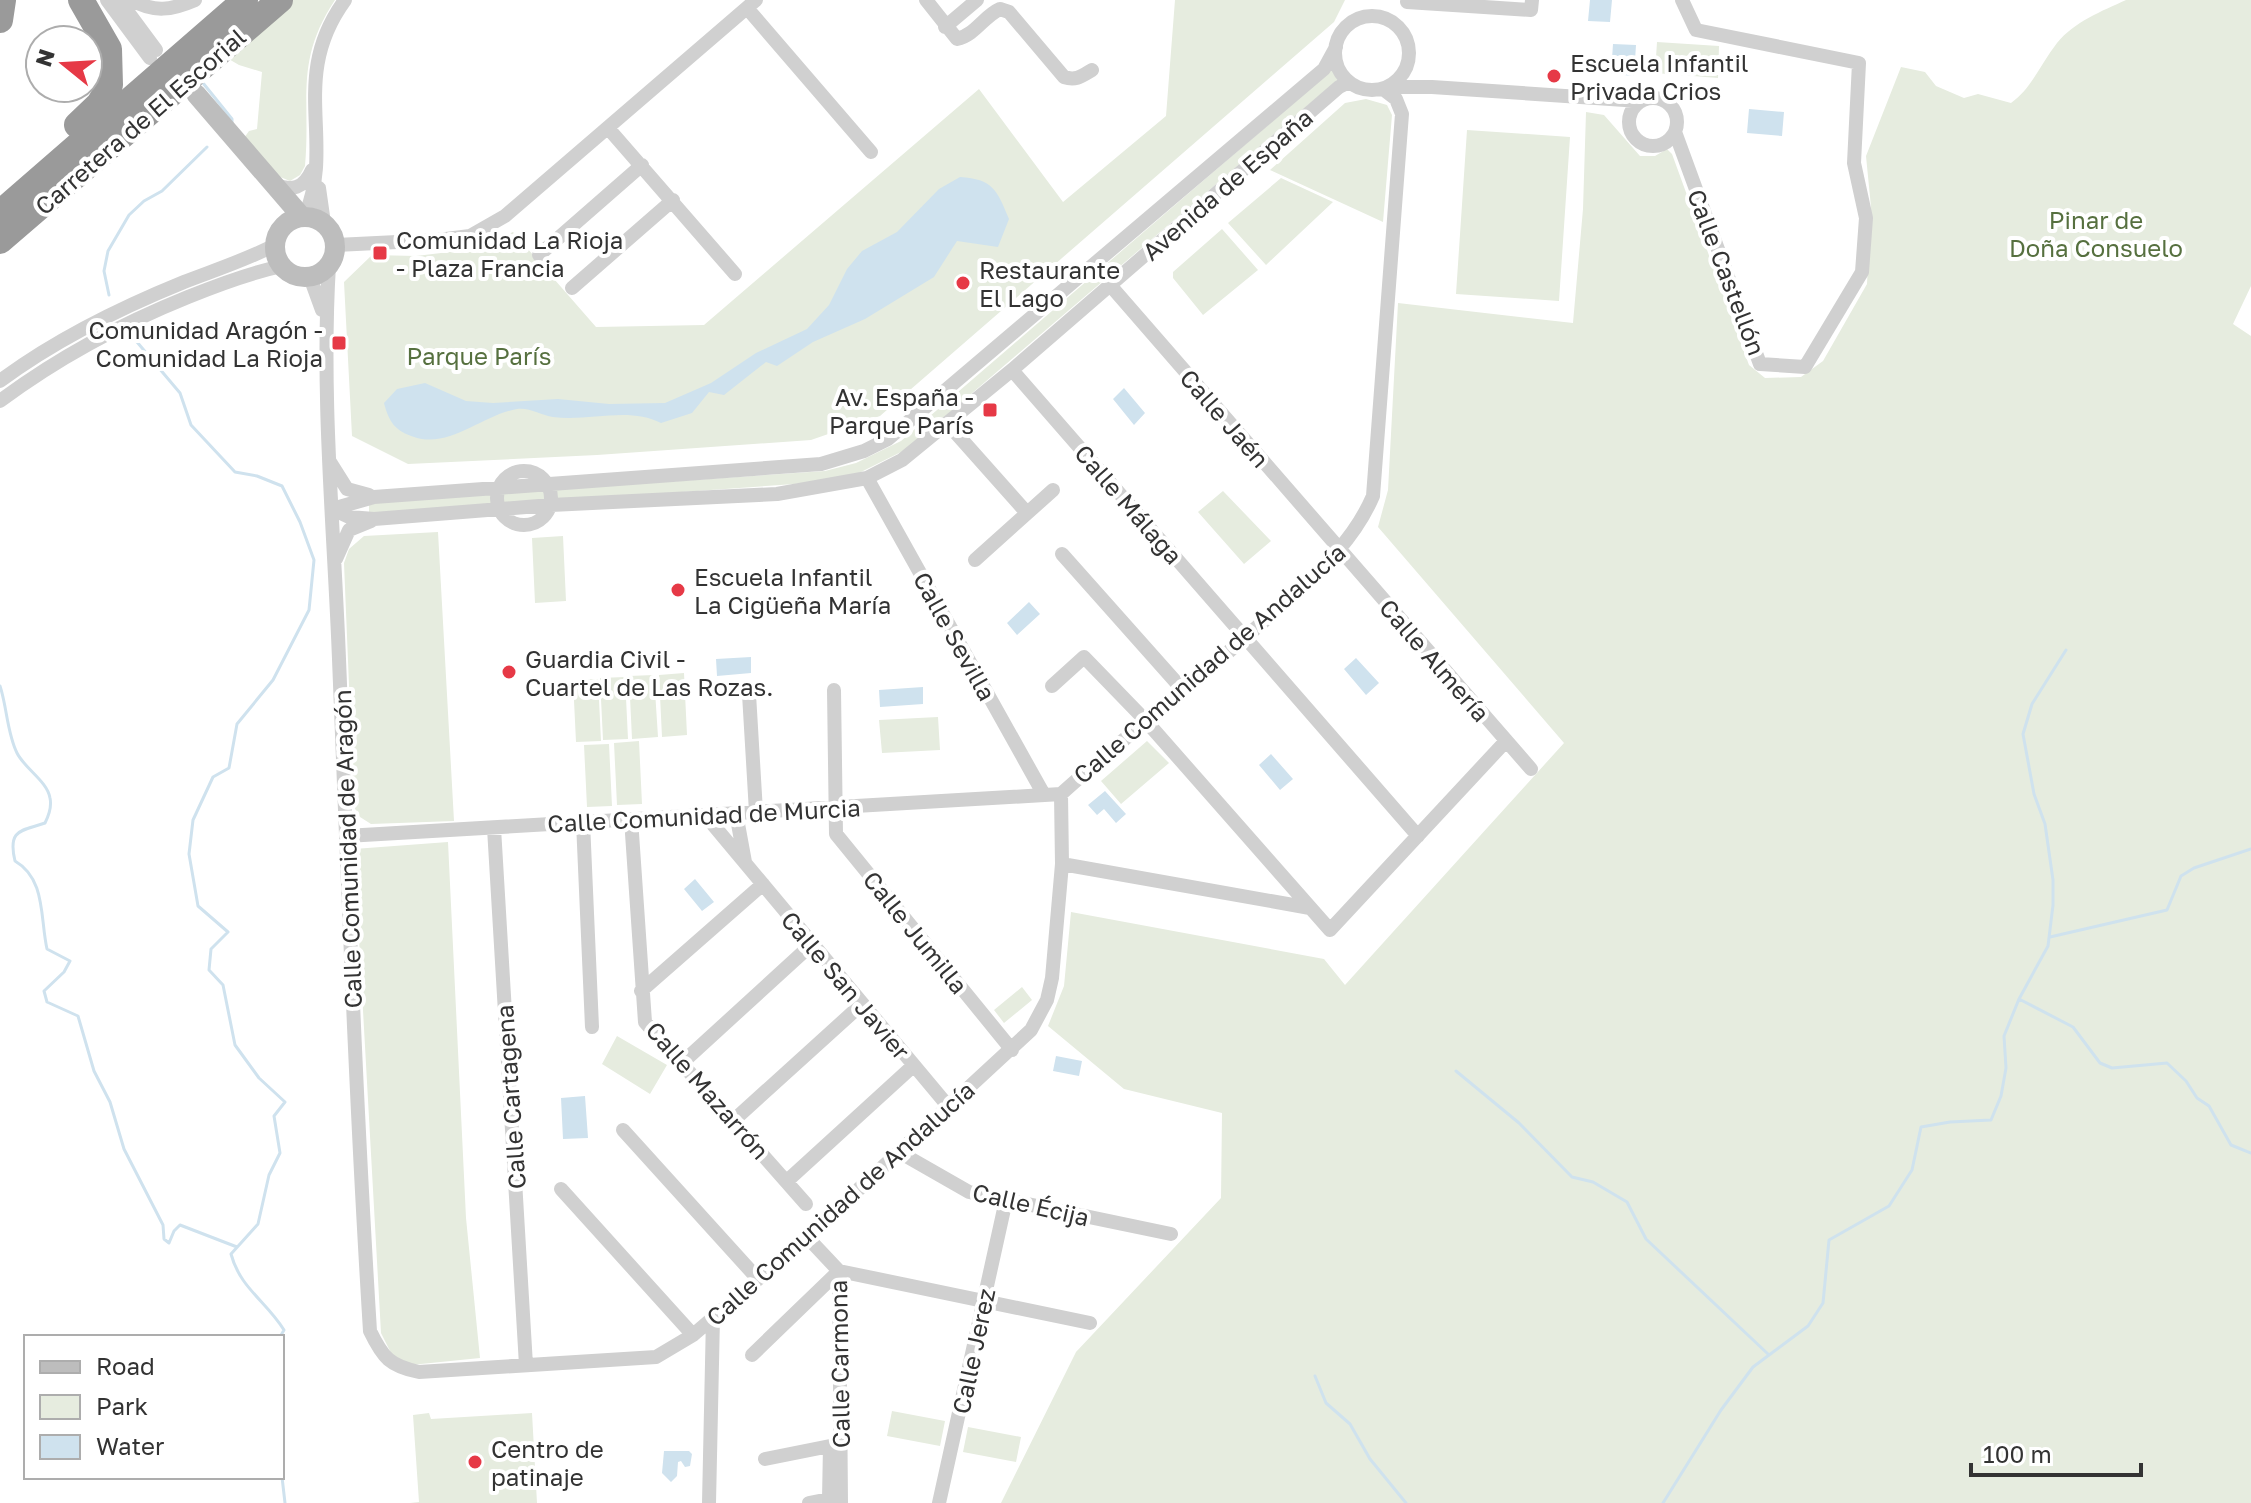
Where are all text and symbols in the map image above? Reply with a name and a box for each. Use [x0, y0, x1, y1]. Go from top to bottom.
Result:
street label: Carretera de El Escorial [29, 22, 251, 220]
north arrow [24, 24, 104, 104]
text: N [29, 46, 60, 70]
place label: Escuela Infantil Privada Crios [1570, 48, 1749, 105]
marker: Escuela Infantil Privada Crios [1545, 67, 1563, 85]
street label: Avenida de España [1136, 102, 1318, 266]
street label: Calle Castellón [1682, 185, 1772, 359]
park label: Pinar de Doña Consuelo [2009, 205, 2183, 262]
place label: Comunidad La Rioja - Plaza Francia [396, 225, 623, 282]
marker: Comunidad La Rioja - Plaza Francia [371, 244, 389, 262]
place label: Restaurante El Lago [979, 255, 1120, 312]
marker: Restaurante El Lago [954, 274, 972, 292]
place label: Comunidad Aragón - Comunidad La Rioja [88, 315, 323, 372]
marker: Comunidad Aragón - Comunidad La Rioja [330, 334, 348, 352]
park label: Parque París [407, 341, 551, 370]
street label: Calle Jaén [1175, 363, 1275, 473]
place label: Av. España - Parque París [829, 382, 974, 439]
marker: Av. España - Parque París [981, 401, 999, 419]
street label: Calle Málaga [1069, 438, 1189, 570]
street label: Calle Comunidad de Andalucía [1067, 537, 1351, 789]
place label: Escuela Infantil La Cigüeña María [694, 562, 891, 619]
street label: Calle Sevilla [908, 567, 1002, 705]
marker: Escuela Infantil La Cigüeña María [669, 581, 687, 599]
street label: Calle Almería [1374, 593, 1496, 727]
place label: Guardia Civil - Cuartel de Las Rozas. [525, 644, 774, 701]
marker: Guardia Civil - Cuartel de Las Rozas. [500, 663, 518, 681]
street label: Calle Comunidad de Aragón [327, 689, 367, 1009]
street label: Calle Comunidad de Murcia [547, 792, 861, 838]
street label: Calle Jumilla [858, 865, 974, 999]
street label: Calle San Javier [776, 905, 916, 1065]
street label: Calle Cartagena [489, 1004, 531, 1190]
street label: Calle Mazarrón [640, 1015, 776, 1165]
street label: Calle Comunidad de Andalucía [700, 1075, 980, 1331]
street label: Calle Écija [970, 1177, 1092, 1231]
street label: Calle Carmona [823, 1280, 855, 1448]
street label: Calle Jerez [946, 1286, 1000, 1416]
legend [24, 1335, 284, 1479]
text: Road [96, 1351, 155, 1380]
text: Park [96, 1391, 148, 1420]
scale bar [1971, 1427, 2141, 1477]
text: Water [96, 1431, 164, 1460]
place label: Centro de patinaje [491, 1434, 604, 1491]
text: 100 m [1983, 1439, 2052, 1468]
marker: Centro de patinaje [466, 1453, 484, 1471]

